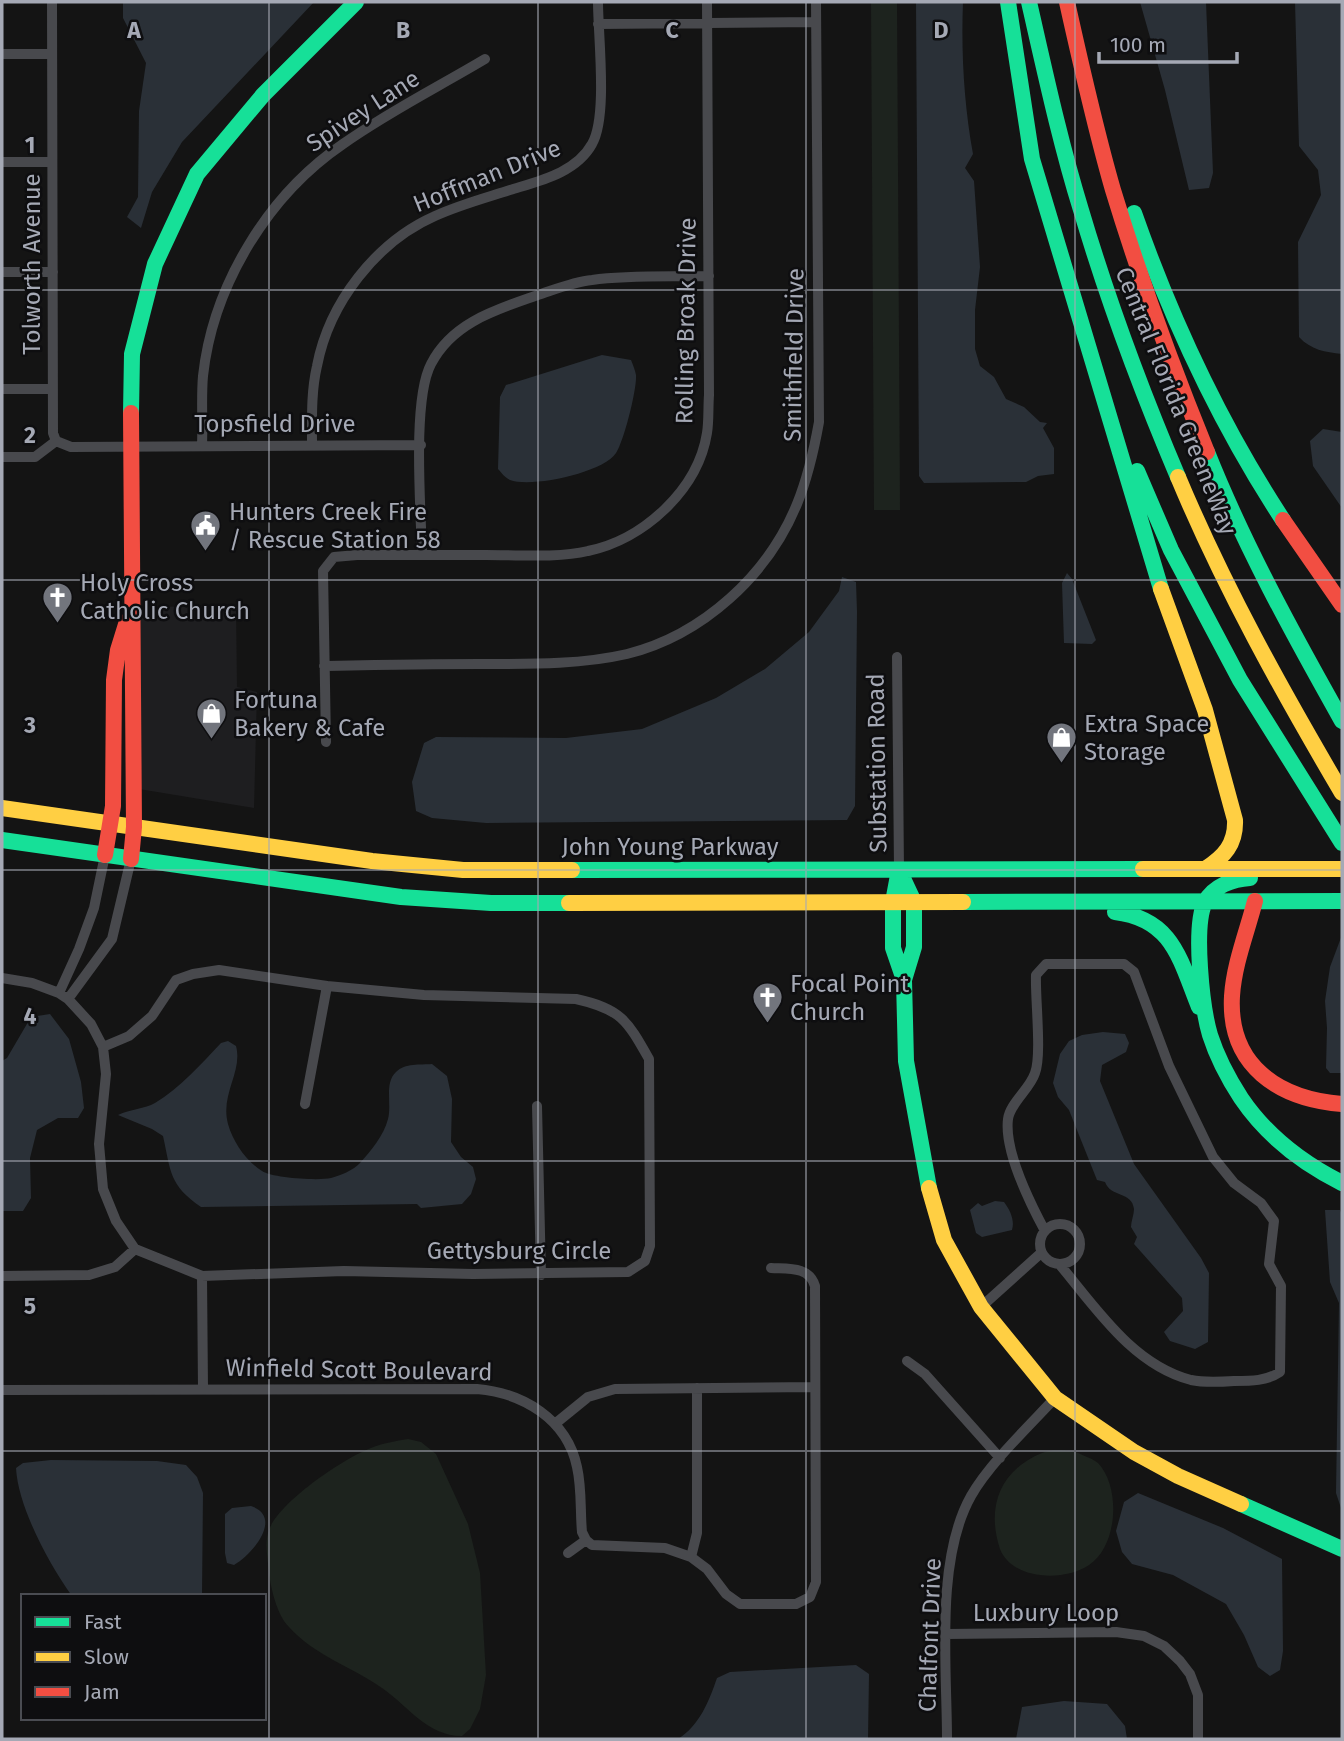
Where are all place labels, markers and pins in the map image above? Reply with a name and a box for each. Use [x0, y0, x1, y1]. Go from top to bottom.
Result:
place label: Hunters Creek Fire / Rescue Station 58 [229, 498, 441, 554]
public building icon: Hunters Creek Fire / Rescue Station 58 [189, 509, 223, 553]
place label: Holy Cross Catholic Church [80, 569, 250, 625]
church icon: Holy Cross Catholic Church [40, 580, 74, 624]
place label: Fortuna Bakery & Cafe [234, 686, 385, 742]
shop icon: Fortuna Bakery & Cafe [194, 697, 228, 741]
place label: Extra Space Storage [1084, 710, 1209, 766]
shop icon: Extra Space Storage [1044, 721, 1078, 765]
place label: Focal Point Church [790, 970, 909, 1026]
church icon: Focal Point Church [750, 981, 784, 1025]

